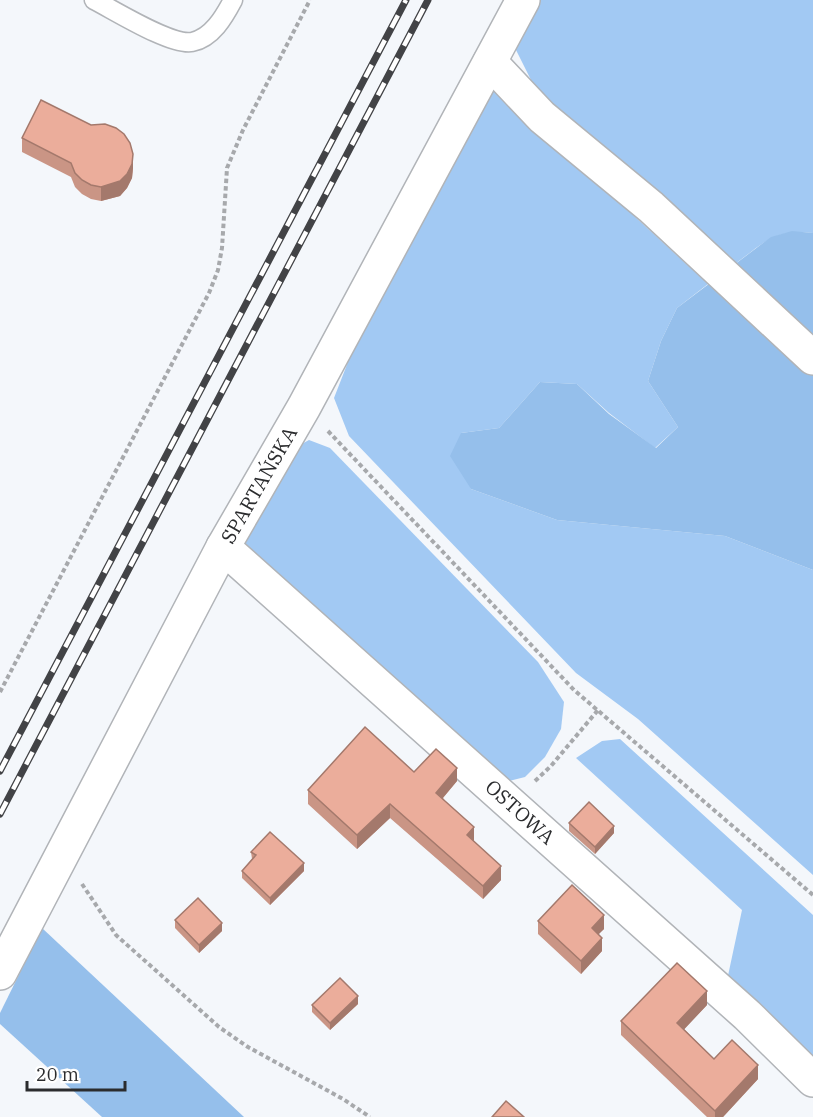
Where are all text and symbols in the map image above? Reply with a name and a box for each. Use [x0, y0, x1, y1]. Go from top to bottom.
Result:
street label: SPARTAŃSKA [214, 421, 303, 548]
street label: OSTOWA [480, 773, 561, 850]
scale bar [27, 1054, 124, 1092]
text: 20 m [36, 1063, 79, 1086]

